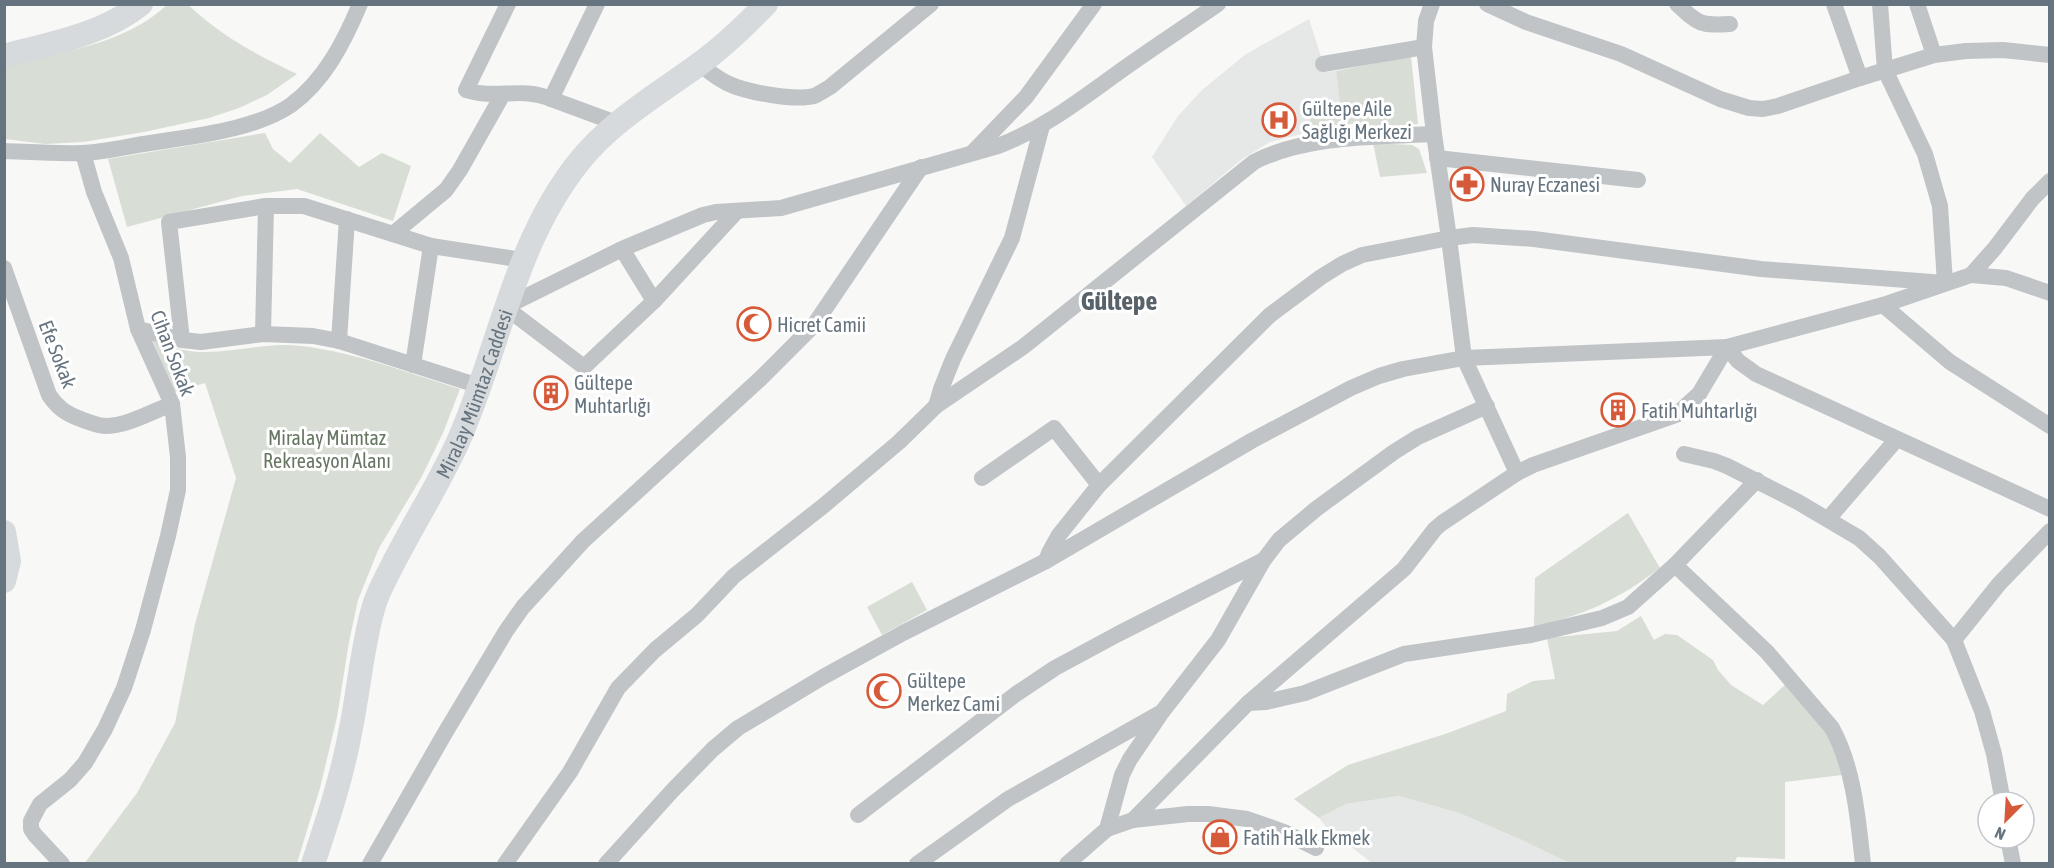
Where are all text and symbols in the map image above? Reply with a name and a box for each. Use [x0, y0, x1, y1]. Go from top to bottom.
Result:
place label: Gültepe Aile Sağlığı Merkezi [1302, 97, 1412, 143]
hospital icon: Gültepe Aile Sağlığı Merkezi [1261, 102, 1297, 138]
pharmacy icon: Nuray Eczanesi [1449, 166, 1485, 202]
place label: Nuray Eczanesi [1490, 173, 1600, 196]
district label: Gültepe [1081, 286, 1157, 316]
street label: Miralay Mümtaz Caddesi [431, 306, 516, 482]
mosque icon: Hicret Camii [736, 306, 772, 342]
street label: Cihan Sokak [146, 307, 200, 399]
place label: Hicret Camii [777, 313, 866, 336]
street label: Efe Sokak [35, 317, 81, 391]
place label: Gültepe Muhtarlığı [574, 371, 651, 417]
building icon: Gültepe Muhtarlığı [533, 375, 569, 411]
building icon: Fatih Muhtarlığı [1600, 392, 1636, 428]
place label: Fatih Muhtarlığı [1641, 399, 1758, 422]
park label: Miralay Mümtaz Rekreasyon Alanı [263, 426, 391, 472]
place label: Gültepe Merkez Cami [907, 669, 1000, 715]
mosque icon: Gültepe Merkez Cami [866, 673, 902, 709]
north arrow [1976, 790, 2036, 850]
shop icon: Fatih Halk Ekmek [1202, 819, 1238, 855]
text: N [1992, 824, 2008, 844]
place label: Fatih Halk Ekmek [1243, 826, 1370, 849]

